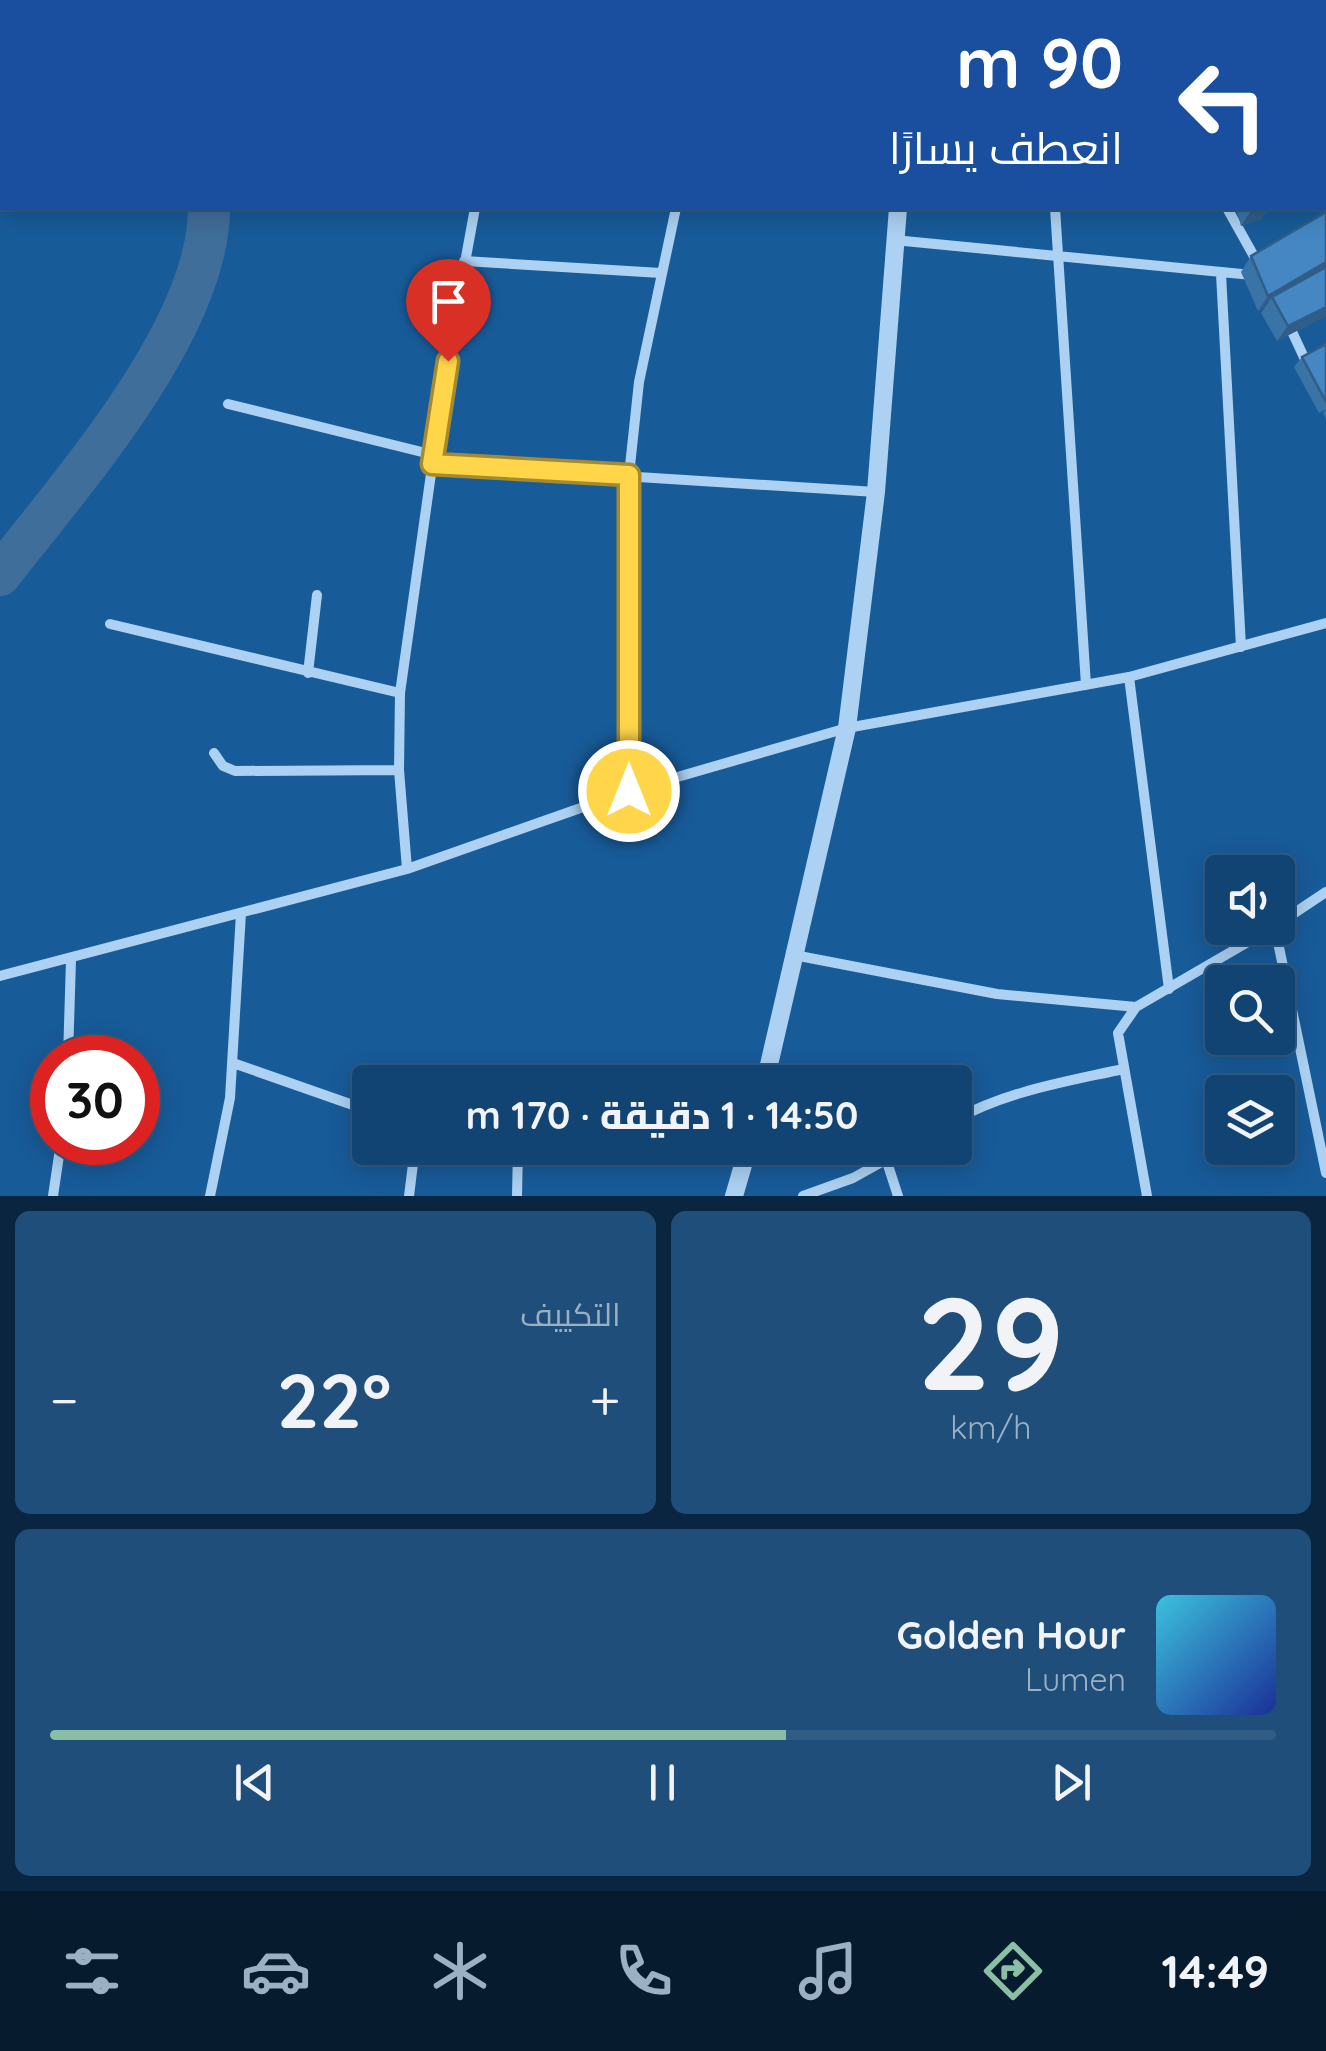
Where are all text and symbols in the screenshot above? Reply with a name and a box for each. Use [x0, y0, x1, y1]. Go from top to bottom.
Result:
text: 90 m [956, 18, 1123, 106]
icon: left [1158, 40, 1288, 170]
text: انعطف يسارًا [889, 119, 1123, 175]
pin [406, 259, 491, 362]
icon: arrive [421, 274, 476, 329]
position arrow [577, 739, 681, 843]
map controls [1205, 855, 1295, 1165]
button: sound [1205, 855, 1295, 945]
button: search [1205, 965, 1295, 1055]
speed limit sign: 30 [30, 1035, 160, 1165]
button: layers [1205, 1075, 1295, 1165]
text: 14:50 · 1 دقيقة · 170 m [466, 1091, 858, 1139]
text: 29 [917, 1260, 1065, 1423]
text: التكييف [520, 1294, 621, 1334]
text: 22° [277, 1353, 391, 1447]
text: − [50, 1365, 79, 1434]
text: + [590, 1365, 621, 1434]
text: km/h [950, 1407, 1031, 1447]
text: Golden Hour [897, 1611, 1126, 1659]
text: Lumen [1025, 1659, 1126, 1699]
icon: previous [227, 1755, 282, 1810]
icon: pause [635, 1755, 690, 1810]
icon: next [1044, 1755, 1099, 1810]
icon: filters [57, 1936, 127, 2006]
icon: car [241, 1936, 311, 2006]
icon: climate [425, 1936, 495, 2006]
icon: phone [609, 1936, 679, 2006]
icon: music [793, 1936, 863, 2006]
icon: directions [978, 1936, 1048, 2006]
text: 14:49 [1162, 1943, 1269, 1999]

